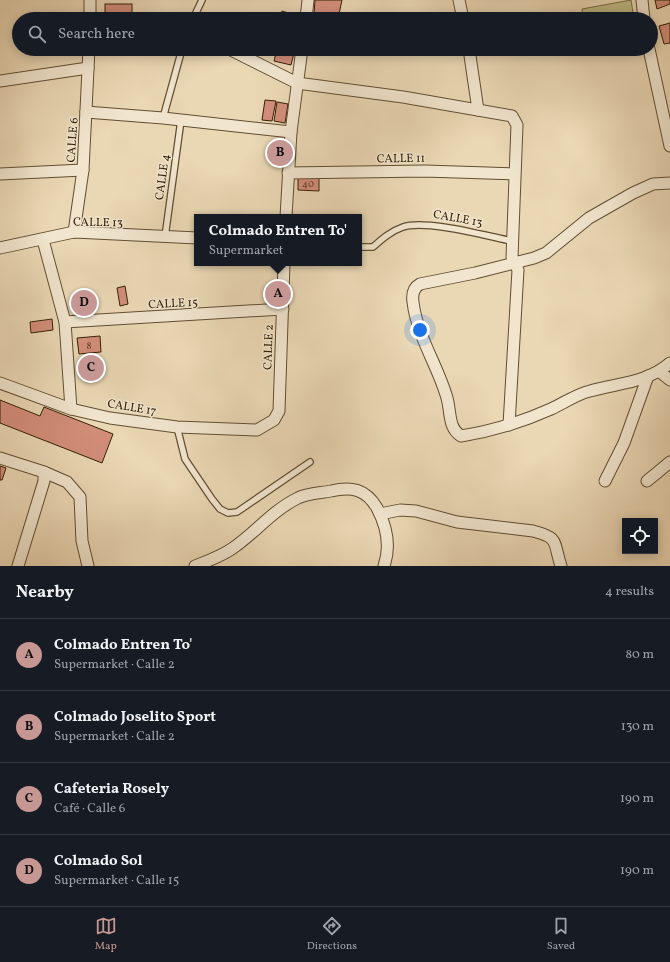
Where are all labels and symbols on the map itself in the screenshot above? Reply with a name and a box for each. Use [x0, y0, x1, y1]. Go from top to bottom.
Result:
street label: CALLE 6 [63, 117, 83, 163]
pin: B [267, 138, 293, 168]
street label: CALLE 11 [377, 151, 425, 167]
street label: CALLE 4 [152, 153, 174, 201]
house number: 40 [302, 177, 314, 191]
street label: CALLE 13 [432, 207, 484, 231]
street label: CALLE 13 [73, 215, 123, 231]
pin: A [265, 279, 291, 309]
pin: D [71, 288, 97, 318]
street label: CALLE 15 [148, 295, 198, 313]
your location [410, 320, 430, 340]
street label: CALLE 2 [260, 324, 278, 370]
house number: 8 [86, 339, 92, 353]
pin: C [78, 353, 104, 383]
street label: CALLE 17 [106, 396, 158, 420]

